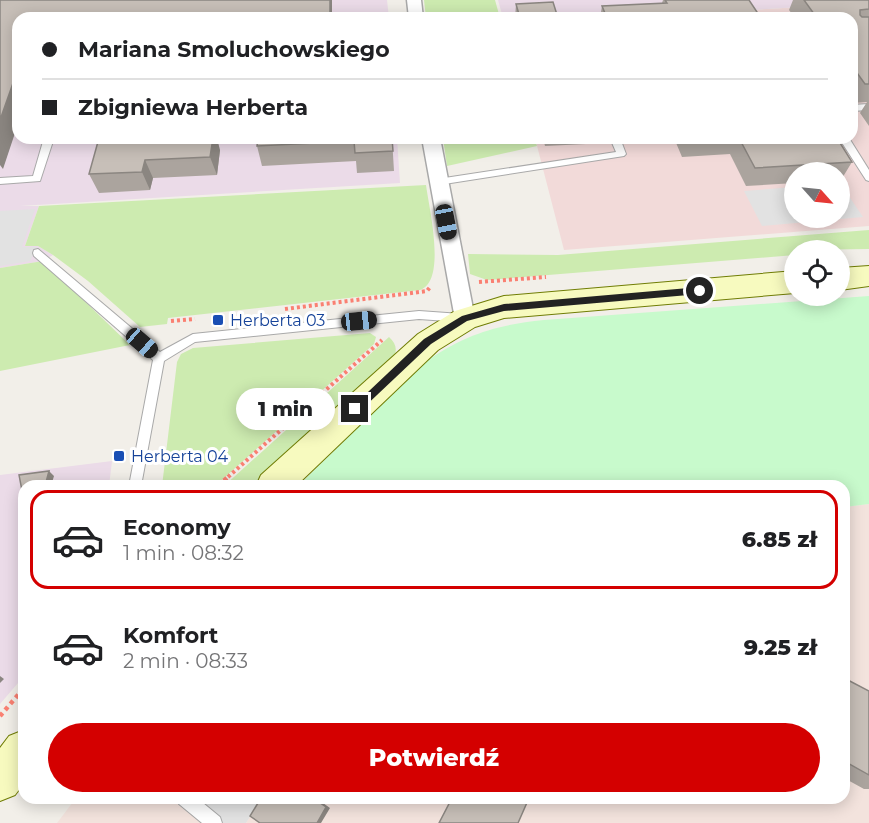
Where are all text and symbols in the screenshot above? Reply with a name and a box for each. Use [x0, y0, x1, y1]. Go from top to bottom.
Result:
text: Mariana Smoluchowskiego [78, 36, 390, 63]
text: Zbigniewa Herberta [78, 94, 308, 121]
north arrow [784, 162, 850, 228]
map controls [784, 162, 850, 306]
car [434, 203, 458, 241]
button: locate [784, 240, 850, 306]
route start [686, 277, 713, 304]
car [340, 310, 378, 332]
place label: Herberta 03 [230, 311, 325, 330]
marker: Herberta 03 [211, 313, 225, 327]
car [123, 324, 161, 362]
callout: 1 min [235, 388, 334, 430]
route end [341, 395, 368, 422]
text: 1 min [258, 397, 313, 421]
place label: Herberta 04 [131, 447, 229, 466]
marker: Herberta 04 [112, 449, 126, 463]
icon: car [51, 513, 105, 567]
text: Economy [123, 514, 231, 541]
text: 6.85 zł [742, 526, 817, 553]
text: 1 min · 08:32 [123, 541, 244, 565]
icon: car [51, 621, 105, 675]
text: Komfort [123, 622, 218, 649]
text: 9.25 zł [744, 634, 817, 661]
text: 2 min · 08:33 [123, 649, 248, 673]
button: Potwierdź [48, 723, 820, 792]

